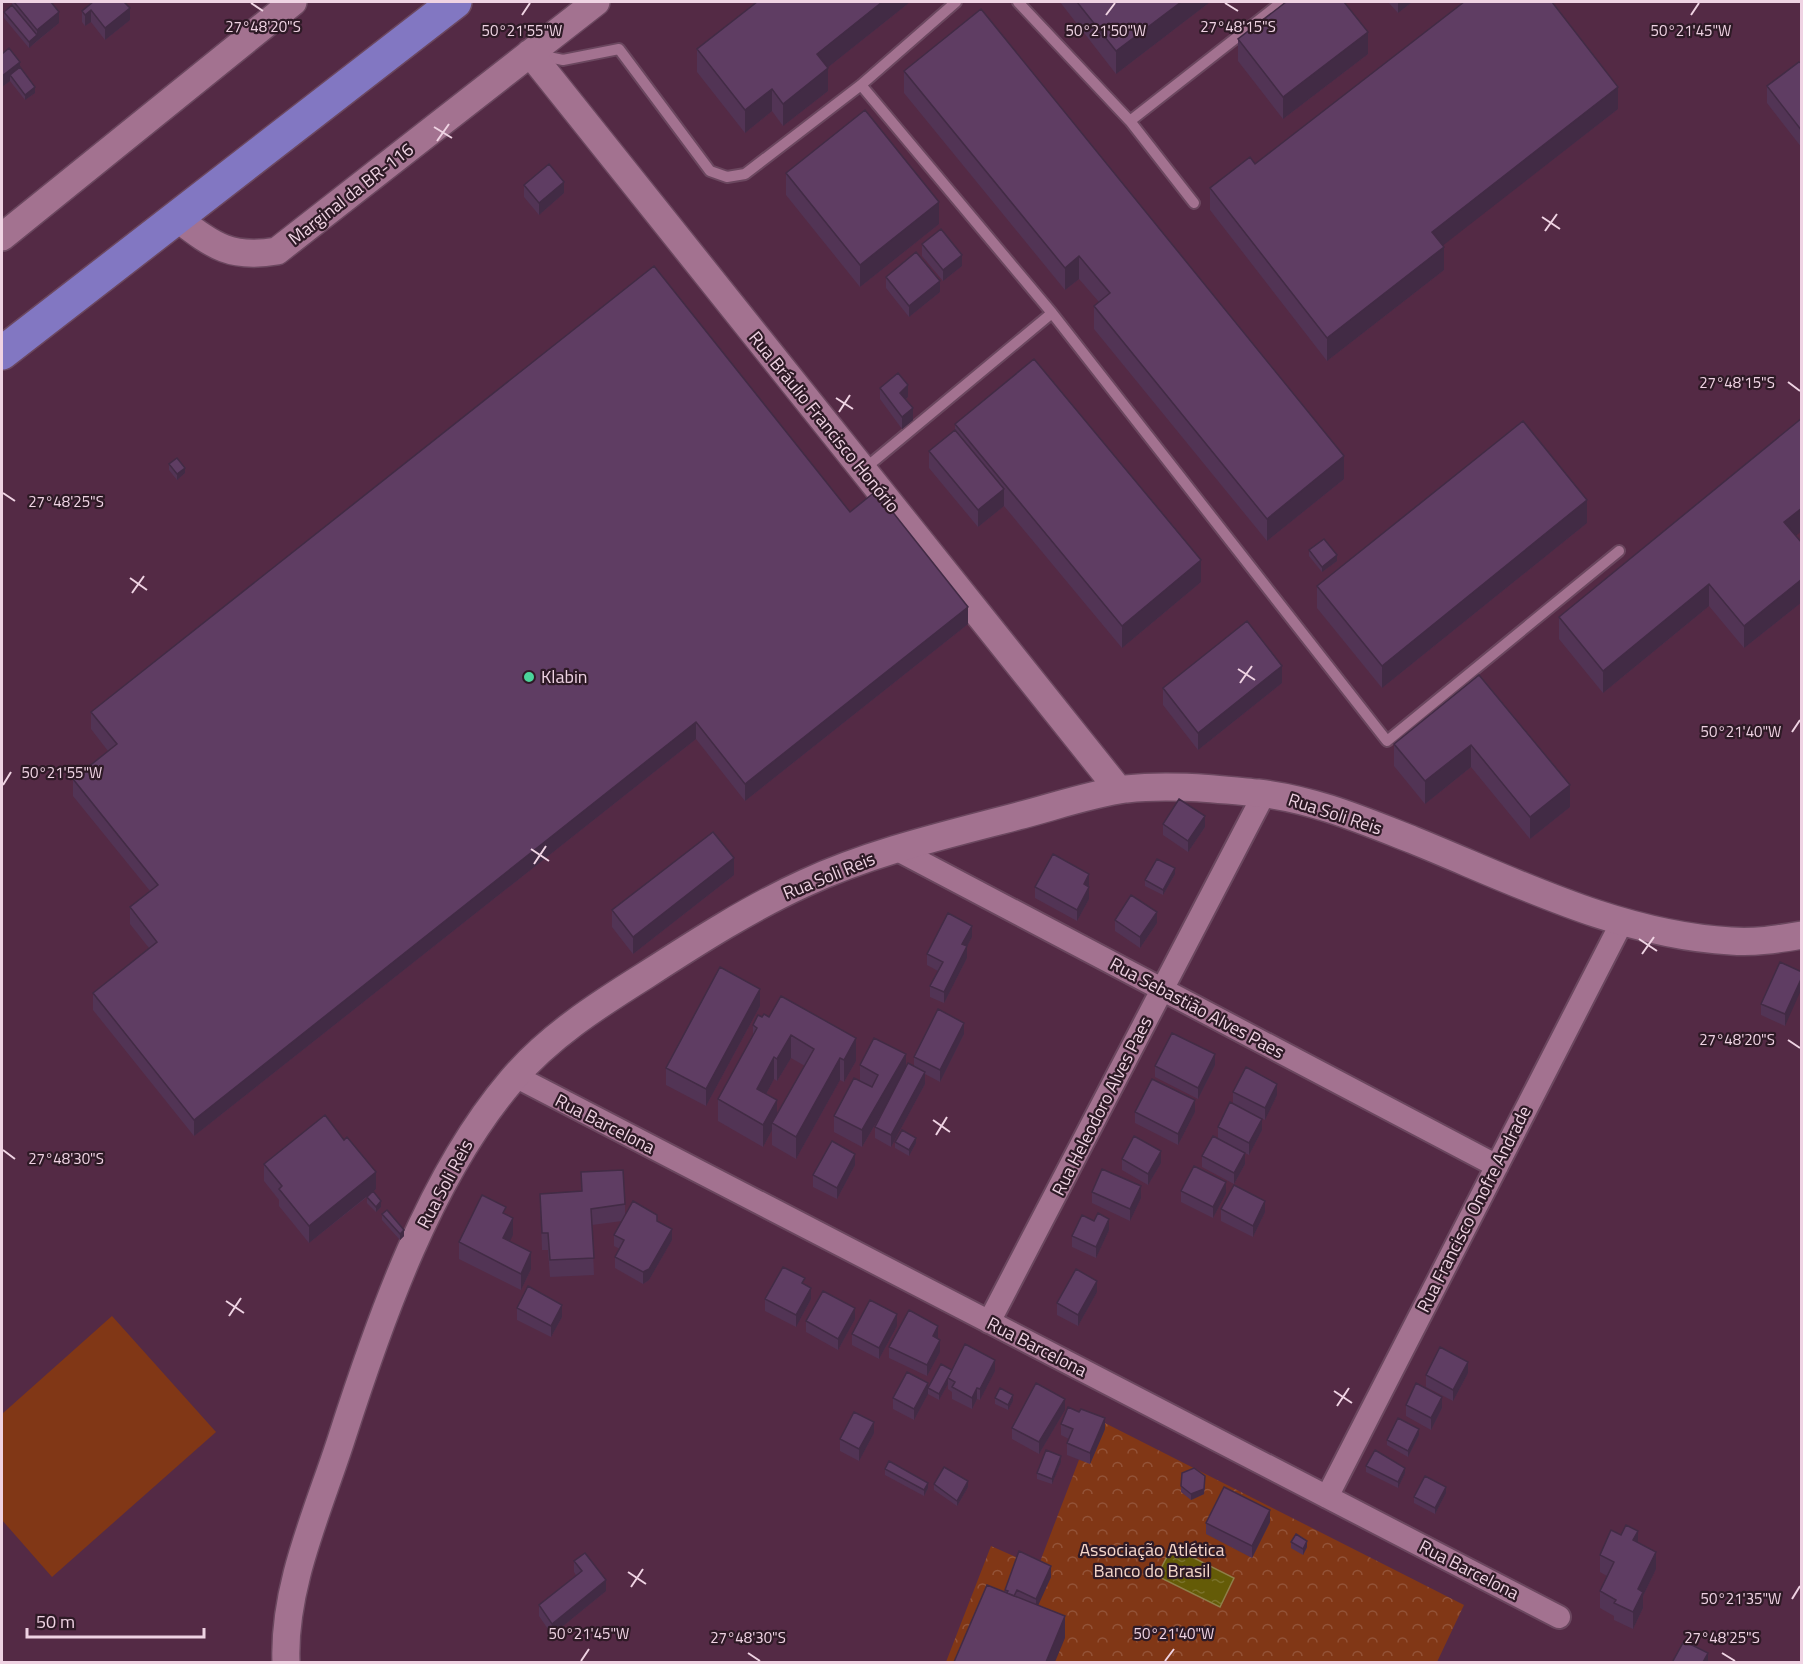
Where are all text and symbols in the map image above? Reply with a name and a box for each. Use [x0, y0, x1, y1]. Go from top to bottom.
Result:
text: 27°48'20"S [225, 15, 301, 38]
text: 27°48'15"S [1200, 15, 1276, 38]
text: 50°21'55"W [482, 19, 562, 42]
text: 50°21'50"W [1066, 19, 1146, 42]
text: 50°21'45"W [1651, 19, 1731, 42]
street label: Marginal da BR-116 [282, 136, 419, 251]
street label: Rua Bráulio Francisco Honório [743, 325, 906, 518]
text: 27°48'15"S [1699, 371, 1775, 394]
text: 27°48'25"S [28, 490, 104, 513]
place label: Klabin [541, 663, 588, 690]
marker: Klabin [522, 670, 536, 684]
text: 50°21'40"W [1701, 720, 1781, 743]
text: 50°21'55"W [22, 761, 102, 784]
street label: Rua Soli Reis [1285, 786, 1386, 841]
street label: Rua Soli Reis [779, 845, 879, 906]
street label: Rua Sebastião Alves Paes [1105, 950, 1289, 1065]
street label: Rua Heleodoro Alves Paes [1045, 1011, 1158, 1200]
text: 27°48'20"S [1699, 1028, 1775, 1051]
street label: Rua Barcelona [551, 1087, 660, 1160]
street label: Rua Francisco Onofre Andrade [1410, 1101, 1538, 1317]
street label: Rua Soli Reis [410, 1135, 479, 1233]
text: 27°48'30"S [28, 1147, 104, 1170]
street label: Rua Barcelona [983, 1310, 1092, 1383]
street label: Rua Barcelona [1415, 1533, 1524, 1606]
park label: Associação Atlética Banco do Brasil [1079, 1536, 1225, 1584]
text: 50°21'35"W [1701, 1587, 1781, 1610]
scale bar [27, 1601, 204, 1639]
text: 50 m [36, 1608, 75, 1635]
text: 50°21'45"W [549, 1622, 629, 1645]
text: 50°21'40"W [1134, 1622, 1214, 1645]
text: 27°48'30"S [710, 1626, 786, 1649]
text: 27°48'25"S [1684, 1626, 1760, 1649]

